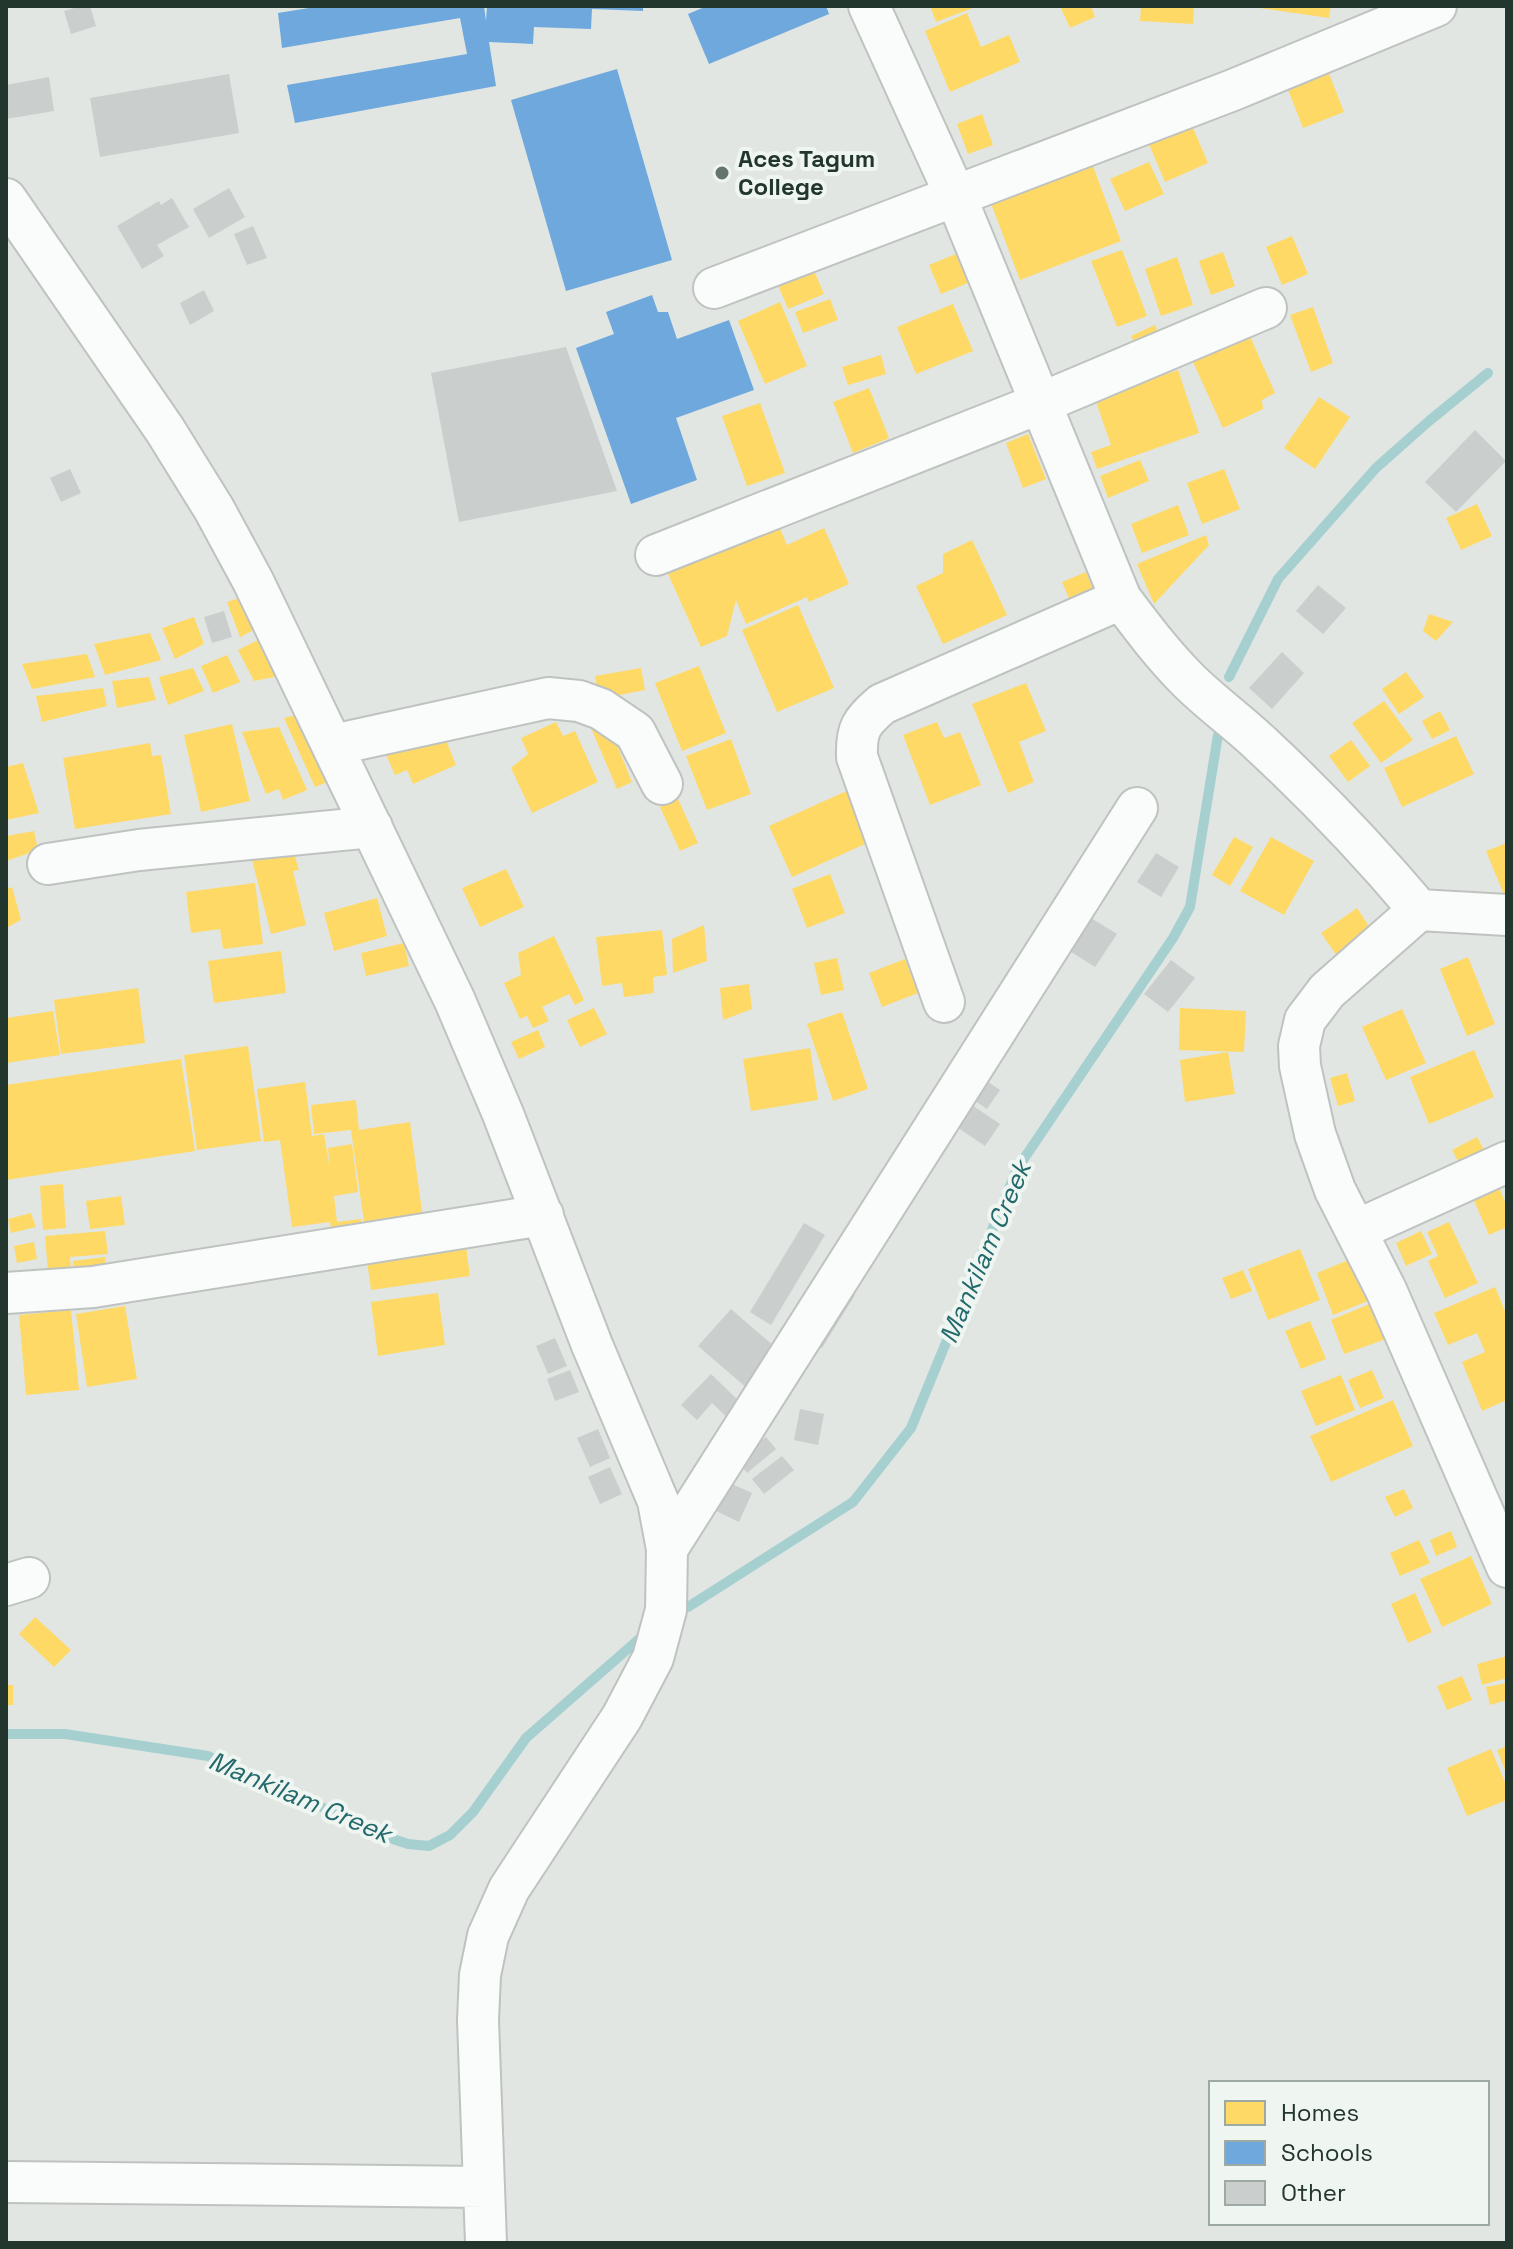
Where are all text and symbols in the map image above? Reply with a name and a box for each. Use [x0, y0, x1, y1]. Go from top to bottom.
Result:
place label: Aces Tagum College [738, 143, 875, 202]
marker: Aces Tagum College [713, 164, 731, 182]
water label: Mankilam Creek [931, 1153, 1040, 1348]
water label: Mankilam Creek [204, 1743, 399, 1852]
legend [1209, 2081, 1489, 2225]
text: Homes [1281, 2097, 1359, 2128]
text: Schools [1281, 2137, 1373, 2168]
text: Other [1281, 2177, 1346, 2208]

